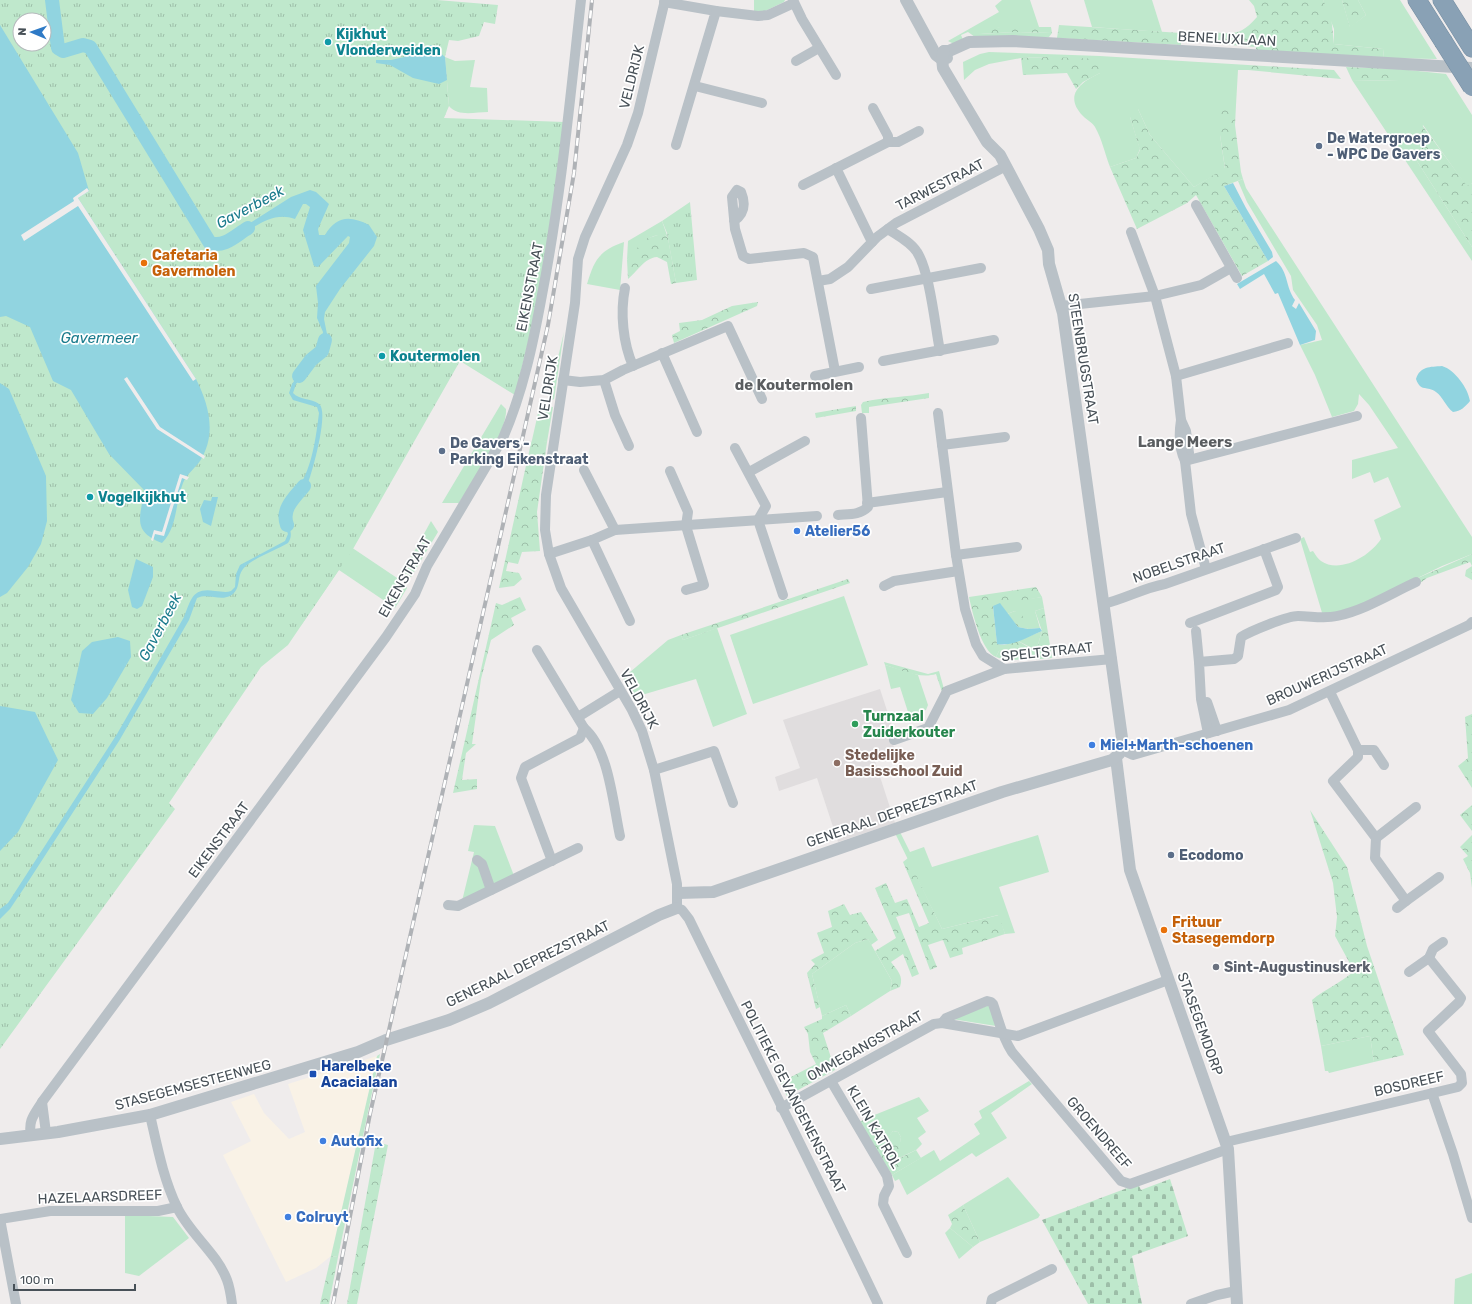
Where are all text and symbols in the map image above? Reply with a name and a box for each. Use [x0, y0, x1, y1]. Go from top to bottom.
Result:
north arrow [12, 12, 52, 52]
place label: Kijkhut Vlonderweiden [336, 26, 441, 59]
text: N [16, 27, 29, 36]
street label: BENELUXLAAN [1177, 28, 1277, 50]
marker: Kijkhut Vlonderweiden [323, 37, 333, 47]
street label: VELDRIJK [616, 43, 648, 111]
place label: De Watergroep - WPC De Gavers [1327, 130, 1441, 163]
marker: De Watergroep - WPC De Gavers [1314, 141, 1324, 151]
street label: TARWESTRAAT [893, 155, 987, 215]
water label: Gaverbeek [213, 181, 287, 232]
street label: EIKENSTRAAT [513, 241, 547, 333]
place label: Cafetaria Gavermolen [152, 247, 236, 280]
marker: Cafetaria Gavermolen [139, 258, 149, 268]
street label: STEENBRUGSTRAAT [1064, 292, 1102, 426]
water label: Gavermeer [61, 329, 139, 347]
place label: Koutermolen [390, 348, 480, 365]
marker: Koutermolen [377, 351, 387, 361]
street label: VELDRIJK [534, 354, 562, 422]
district label: de Koutermolen [735, 376, 853, 394]
district label: Lange Meers [1138, 433, 1232, 451]
place label: De Gavers - Parking Eikenstraat [450, 435, 589, 468]
marker: De Gavers - Parking Eikenstraat [437, 446, 447, 456]
place label: Vogelkijkhut [98, 489, 186, 506]
marker: Vogelkijkhut [85, 492, 95, 502]
place label: Atelier56 [805, 523, 870, 540]
marker: Atelier56 [792, 526, 802, 536]
street label: EIKENSTRAAT [375, 534, 435, 620]
street label: NOBELSTRAAT [1131, 539, 1227, 587]
water label: Gaverbeek [135, 590, 186, 664]
street label: SPELTSTRAAT [1000, 639, 1094, 665]
street label: BROUWERIJSTRAAT [1264, 641, 1390, 709]
street label: VELDRIJK [616, 666, 662, 732]
place label: Turnzaal Zuiderkouter [863, 708, 956, 741]
marker: Turnzaal Zuiderkouter [850, 719, 860, 729]
place label: Miel+Marth-schoenen [1100, 737, 1253, 754]
marker: Miel+Marth-schoenen [1087, 740, 1097, 750]
place label: Stedelijke Basisschool Zuid [845, 747, 963, 780]
marker: Stedelijke Basisschool Zuid [832, 758, 842, 768]
street label: GENERAAL DEPREZSTRAAT [804, 777, 980, 851]
street label: EIKENSTRAAT [185, 799, 253, 881]
place label: Ecodomo [1179, 847, 1244, 864]
marker: Ecodomo [1166, 850, 1176, 860]
place label: Frituur Stasegemdorp [1172, 914, 1275, 947]
street label: GENERAAL DEPREZSTRAAT [443, 917, 613, 1011]
marker: Frituur Stasegemdorp [1159, 925, 1169, 935]
place label: Sint-Augustinuskerk [1224, 959, 1371, 976]
marker: Sint-Augustinuskerk [1211, 962, 1221, 972]
street label: STASEGEMDORP [1173, 970, 1227, 1078]
street label: POLITIEKE GEVANGENENSTRAAT [737, 998, 849, 1196]
street label: OMMEGANGSTRAAT [804, 1007, 926, 1085]
street label: STASEGEMSESTEENWEG [113, 1056, 273, 1114]
place label: Harelbeke Acacialaan [321, 1058, 398, 1091]
street label: BOSDREEF [1372, 1068, 1446, 1100]
marker: Harelbeke Acacialaan [308, 1069, 318, 1079]
street label: KLEIN KATROL [843, 1082, 905, 1172]
street label: GROENDREEF [1063, 1093, 1135, 1173]
place label: Autofix [331, 1133, 383, 1150]
marker: Autofix [318, 1136, 328, 1146]
street label: HAZELAARSDREEF [37, 1186, 163, 1208]
place label: Colruyt [296, 1209, 349, 1226]
marker: Colruyt [283, 1212, 293, 1222]
scale bar [14, 1266, 135, 1292]
text: 100 m [20, 1273, 54, 1287]

